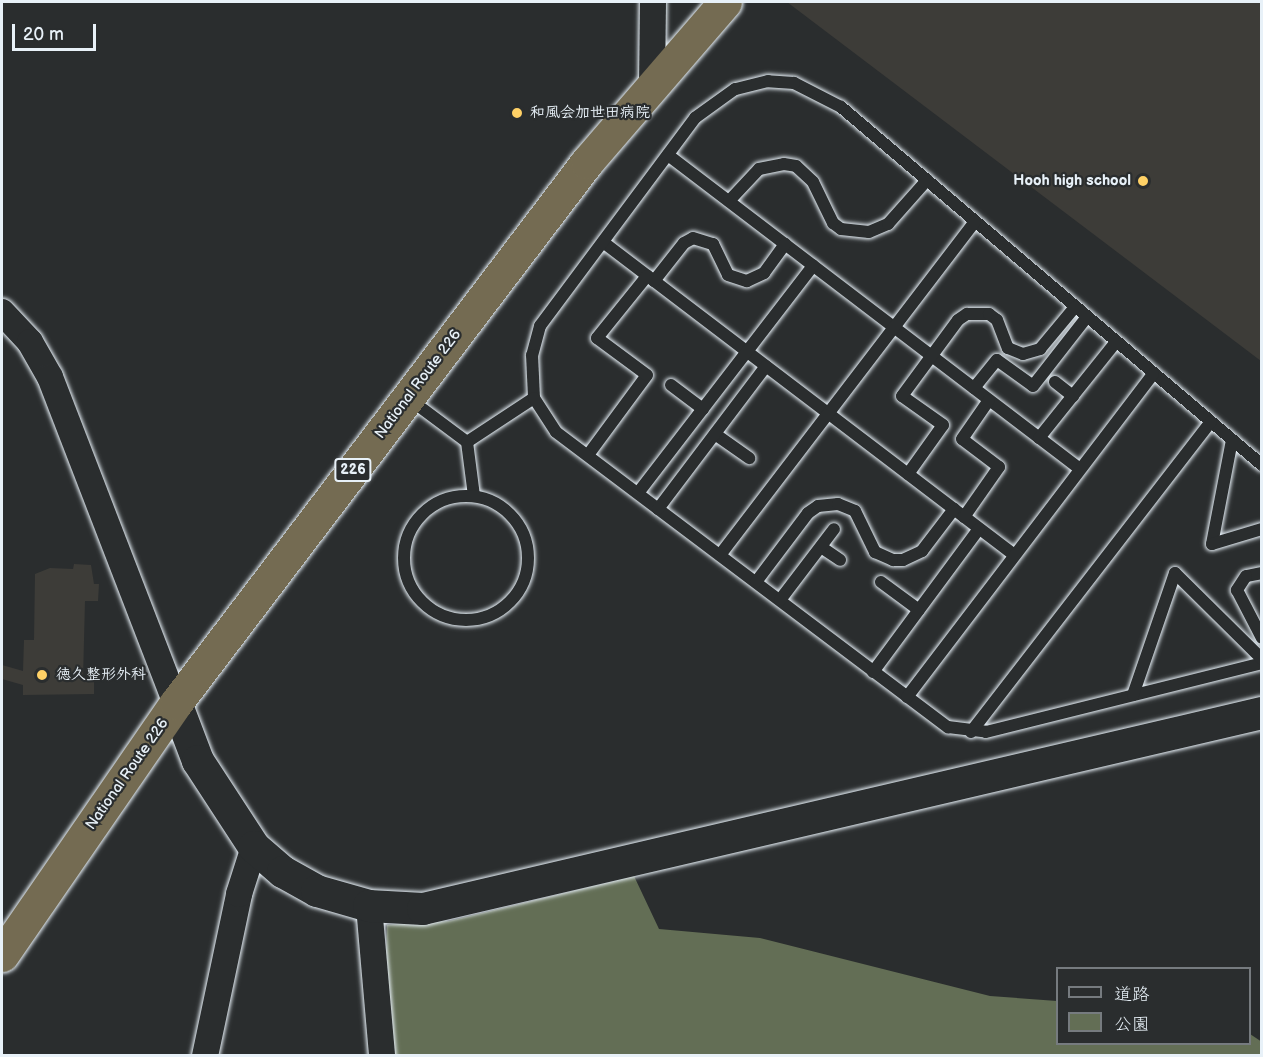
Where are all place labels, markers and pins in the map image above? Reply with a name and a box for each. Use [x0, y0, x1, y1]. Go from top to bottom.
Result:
marker: 和風会加世田病院 [508, 104, 526, 122]
place label: 和風会加世田病院 [530, 104, 650, 122]
place label: Hooh high school [1013, 172, 1131, 190]
marker: Hooh high school [1136, 174, 1150, 188]
marker: 徳久整形外科 [33, 666, 51, 684]
place label: 徳久整形外科 [56, 666, 146, 684]

